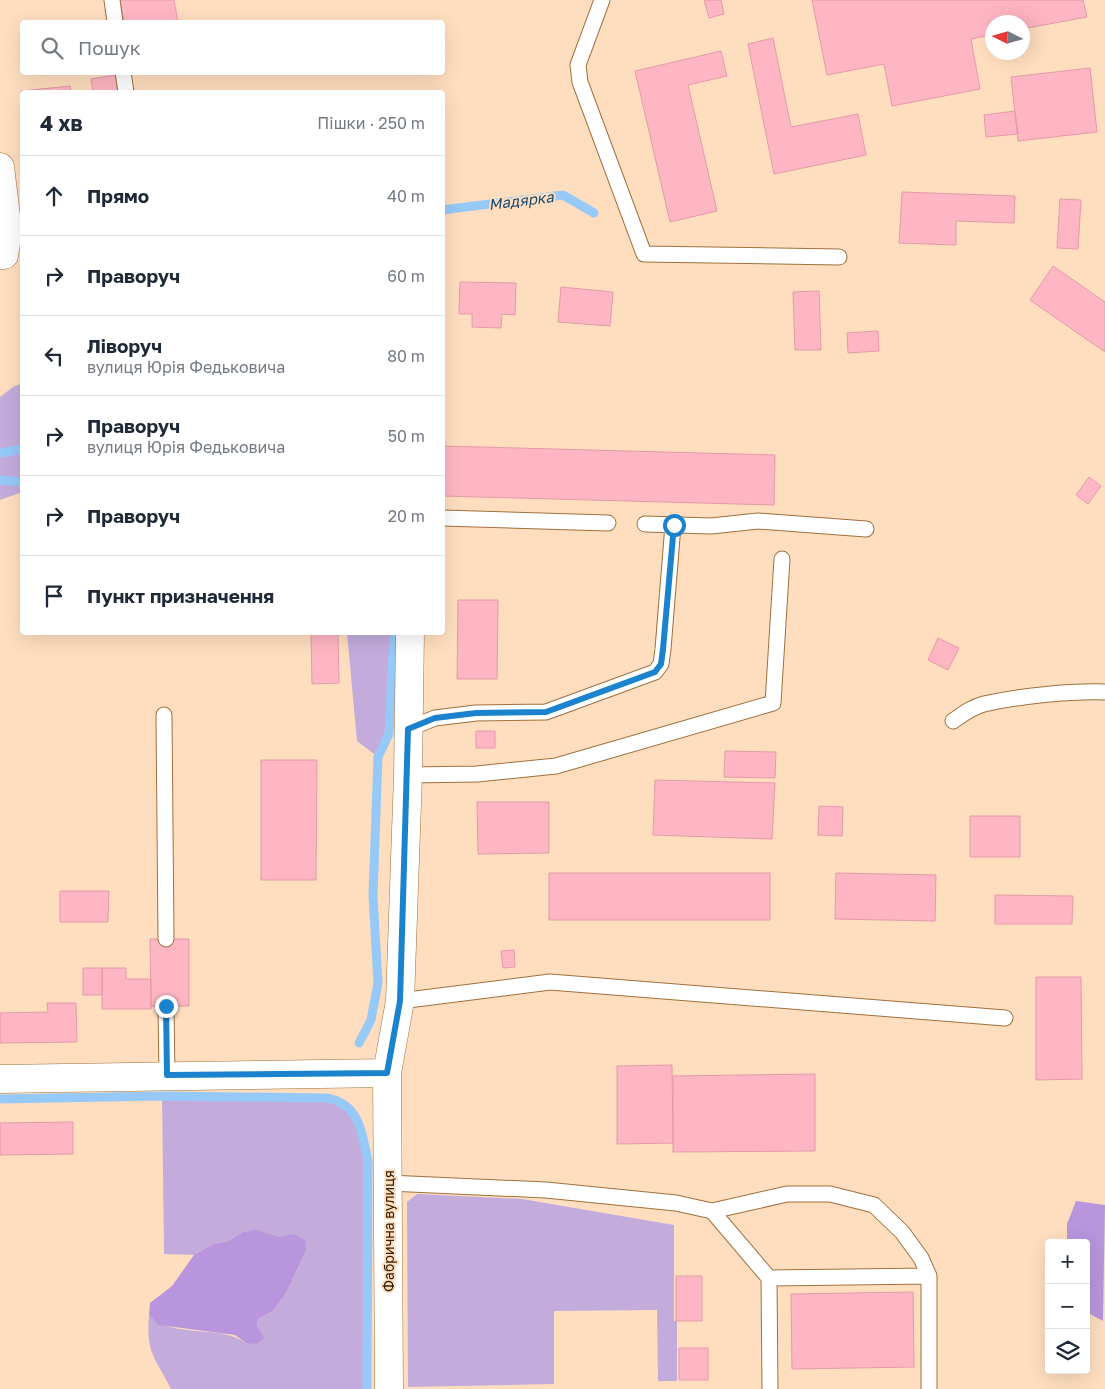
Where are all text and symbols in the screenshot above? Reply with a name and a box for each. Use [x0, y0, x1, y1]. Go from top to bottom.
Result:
north arrow [985, 15, 1030, 60]
search box [20, 20, 445, 75]
icon: search [38, 34, 66, 62]
text: Пошук [78, 36, 141, 59]
text: 4 хв [40, 110, 83, 136]
text: Пішки · 250 m [317, 113, 425, 133]
icon: ahead [40, 182, 68, 210]
text: Прямо [87, 184, 149, 207]
text: 40 m [387, 186, 425, 206]
water label: Мадярка [487, 187, 555, 213]
icon: right [40, 262, 68, 290]
text: Праворуч [87, 264, 180, 287]
text: 60 m [387, 266, 425, 286]
text: Ліворуч [87, 334, 162, 357]
icon: left [40, 342, 68, 370]
text: 80 m [387, 346, 425, 366]
text: вулиця Юрія Федьковича [87, 357, 285, 377]
text: Праворуч [87, 414, 180, 437]
icon: right [40, 422, 68, 450]
text: 50 m [388, 426, 425, 446]
text: вулиця Юрія Федьковича [87, 437, 285, 457]
icon: right [40, 502, 68, 530]
text: Праворуч [87, 504, 180, 527]
text: 20 m [388, 506, 425, 526]
route start [663, 514, 686, 537]
icon: arrive [40, 582, 68, 610]
text: Пункт призначення [87, 584, 274, 607]
route end [155, 995, 178, 1018]
street label: Фабрична вулиця [380, 1170, 397, 1292]
map controls [1045, 1239, 1090, 1374]
button: + [1045, 1239, 1090, 1284]
button: − [1045, 1284, 1090, 1329]
button: layers [1045, 1329, 1090, 1374]

